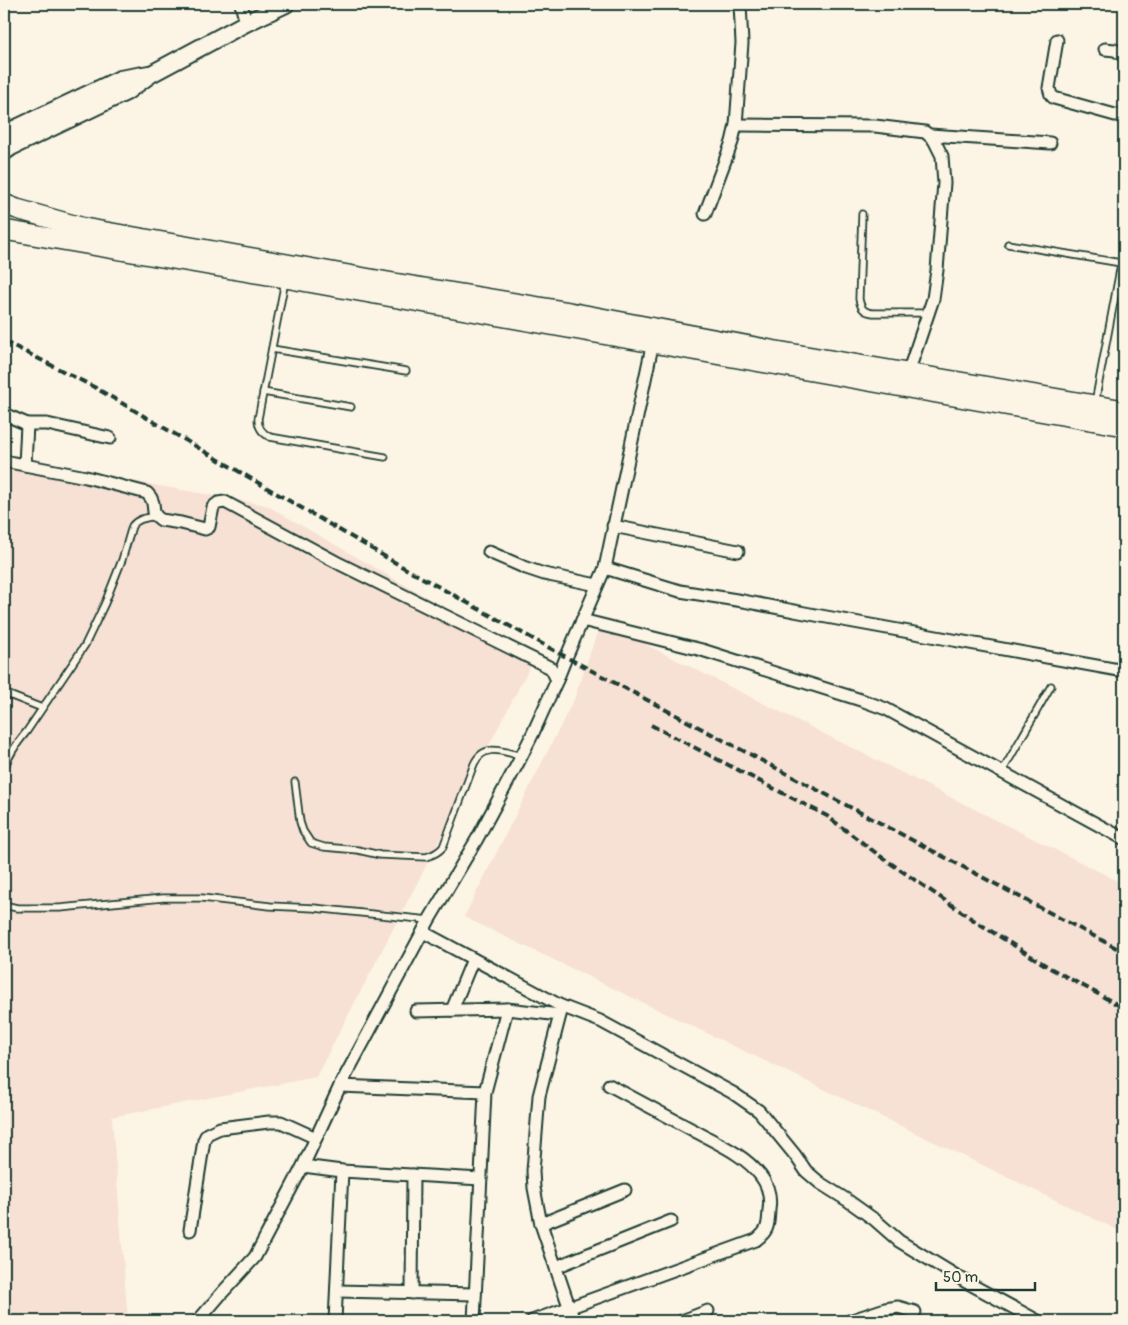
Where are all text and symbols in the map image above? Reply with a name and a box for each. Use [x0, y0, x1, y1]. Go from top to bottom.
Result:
scale bar [936, 1260, 1034, 1292]
text: 50 m [943, 1268, 978, 1287]

